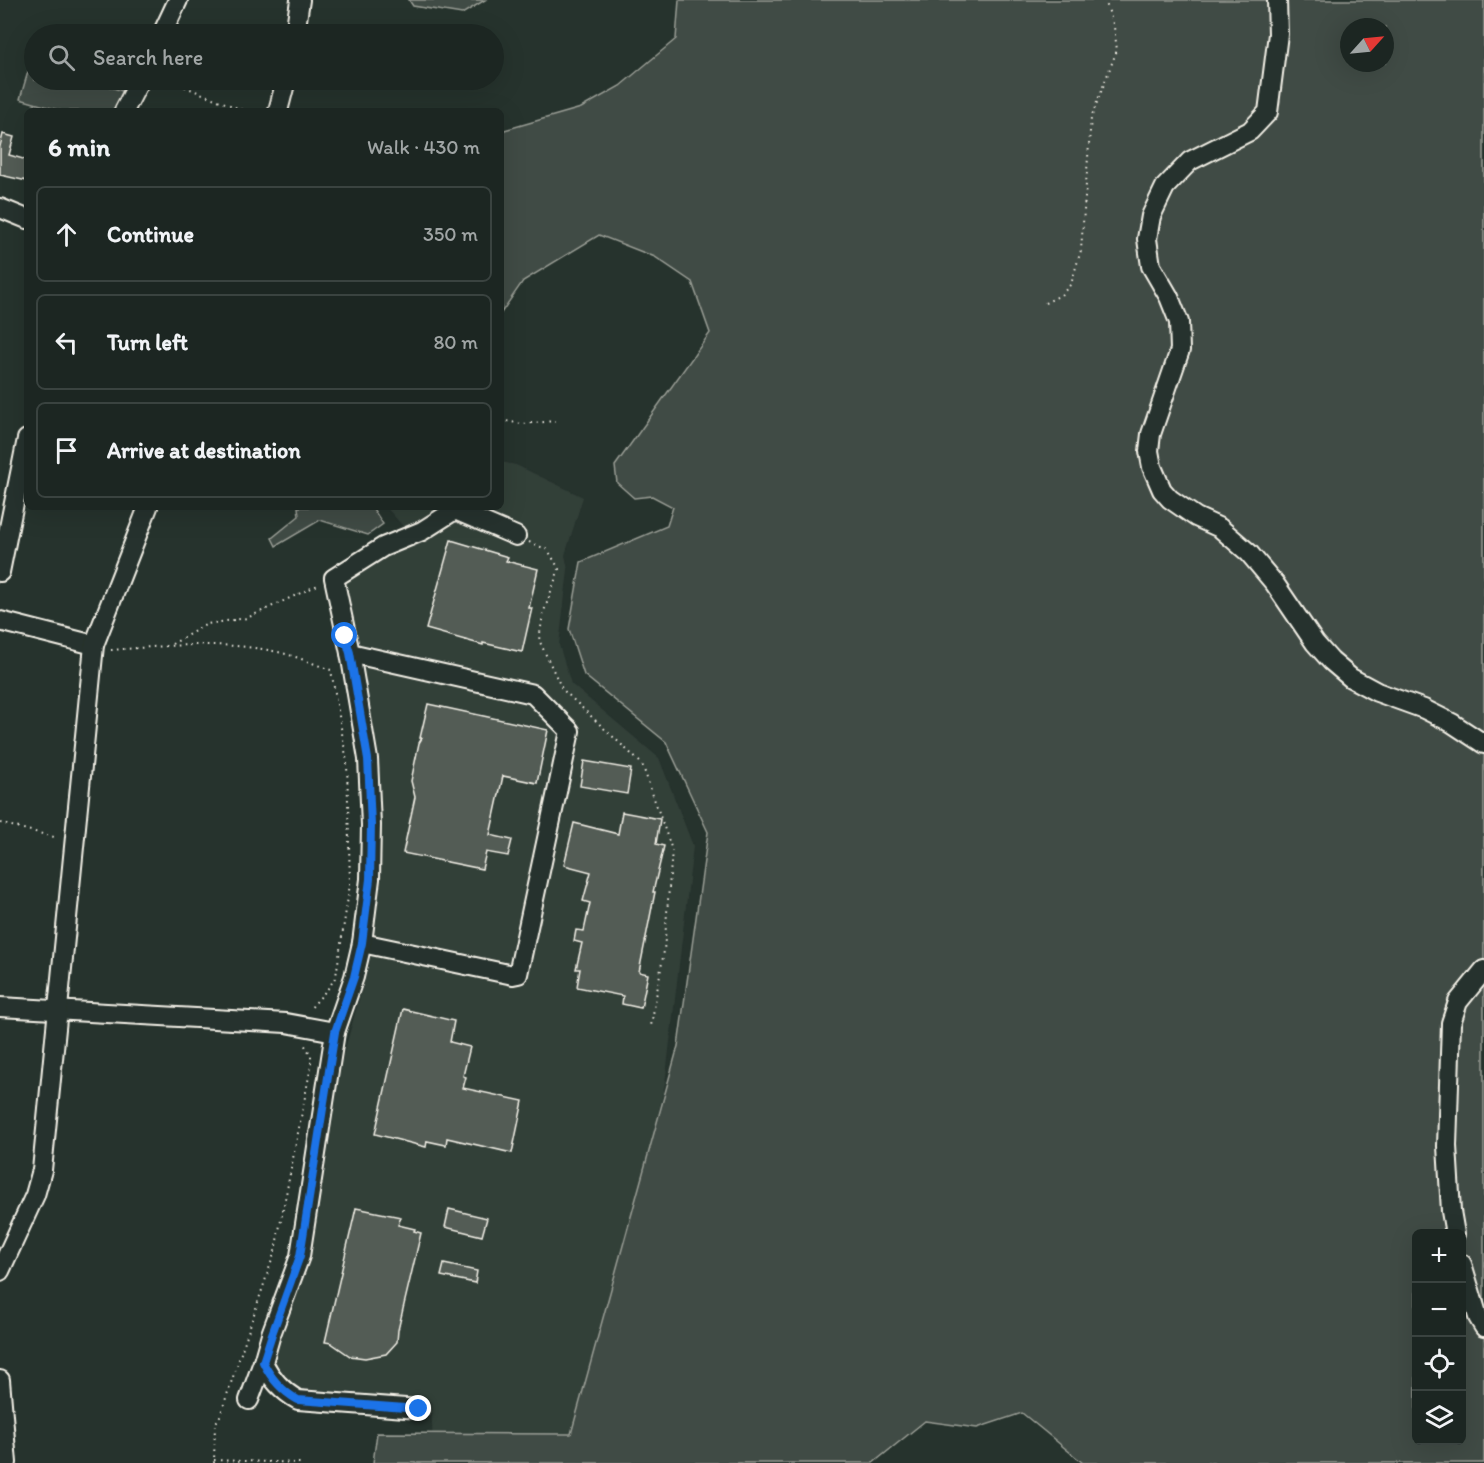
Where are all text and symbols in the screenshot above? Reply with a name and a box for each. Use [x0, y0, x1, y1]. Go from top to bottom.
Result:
north arrow [1340, 18, 1394, 72]
search box [24, 24, 504, 90]
icon: search [45, 41, 78, 74]
text: Search here [93, 44, 203, 71]
text: 6 min [48, 131, 110, 163]
text: Walk · 430 m [367, 135, 480, 159]
icon: ahead [50, 218, 83, 251]
text: Continue [107, 221, 194, 248]
text: 350 m [423, 222, 478, 246]
icon: left [50, 326, 83, 359]
text: Turn left [107, 329, 188, 356]
text: 80 m [433, 330, 478, 354]
icon: arrive [50, 434, 83, 467]
text: Arrive at destination [107, 437, 301, 464]
route start [331, 622, 357, 648]
map controls [1412, 1229, 1466, 1445]
button: + [1412, 1229, 1466, 1283]
button: − [1412, 1283, 1466, 1337]
button: locate [1412, 1337, 1466, 1391]
button: layers [1412, 1391, 1466, 1445]
route end [405, 1395, 431, 1421]

